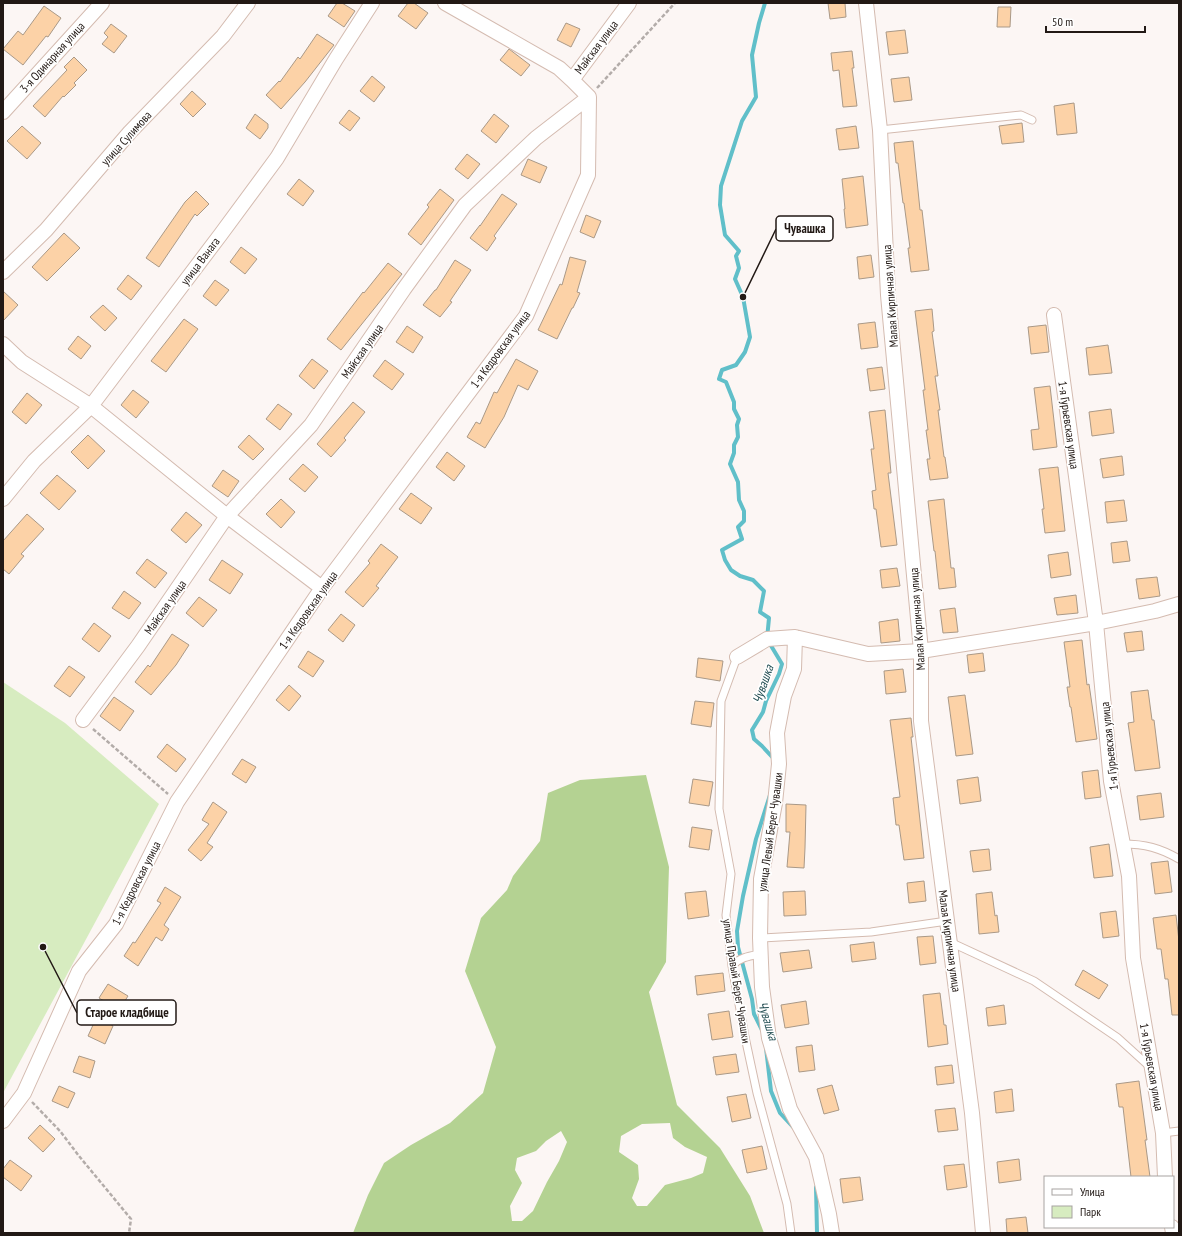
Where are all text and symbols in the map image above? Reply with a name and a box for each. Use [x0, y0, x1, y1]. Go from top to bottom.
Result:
scale bar [1046, 8, 1145, 34]
text: 50 m [1052, 14, 1073, 29]
street label: Майская улица [571, 17, 621, 77]
street label: 3-я Одинарная улица [16, 18, 88, 95]
street label: улица Сулимова [98, 108, 155, 168]
callout: Чувашка [776, 216, 833, 241]
text: Чувашка [784, 220, 826, 237]
street label: улица Ванага [177, 234, 223, 288]
street label: Малая Кирпичная улица [879, 244, 901, 348]
street label: 1-я Кедровская улица [467, 307, 533, 391]
street label: Майская улица [338, 321, 386, 381]
street label: 1-я Гурьевская улица [1055, 380, 1083, 470]
street label: Малая Кирпичная улица [906, 567, 928, 671]
street label: 1-я Кедровская улица [275, 568, 341, 652]
street label: Майская улица [141, 577, 189, 637]
water label: Чувашка [749, 662, 778, 706]
street label: 1-я Гурьевская улица [1097, 701, 1121, 791]
street label: улица Левый Берег Чувашки [754, 771, 786, 893]
street label: 1-я Кедровская улица [108, 838, 164, 927]
street label: Малая Кирпичная улица [935, 889, 965, 993]
street label: улица Правый Берег Чувашки [720, 918, 754, 1044]
callout: Старое кладбище [77, 1000, 176, 1025]
water label: Чувашка [754, 1000, 782, 1043]
text: Старое кладбище [85, 1004, 169, 1021]
street label: 1-я Гурьевская улица [1137, 1022, 1167, 1112]
legend [1044, 1176, 1174, 1228]
text: Улица [1080, 1184, 1105, 1199]
text: Парк [1080, 1204, 1101, 1219]

